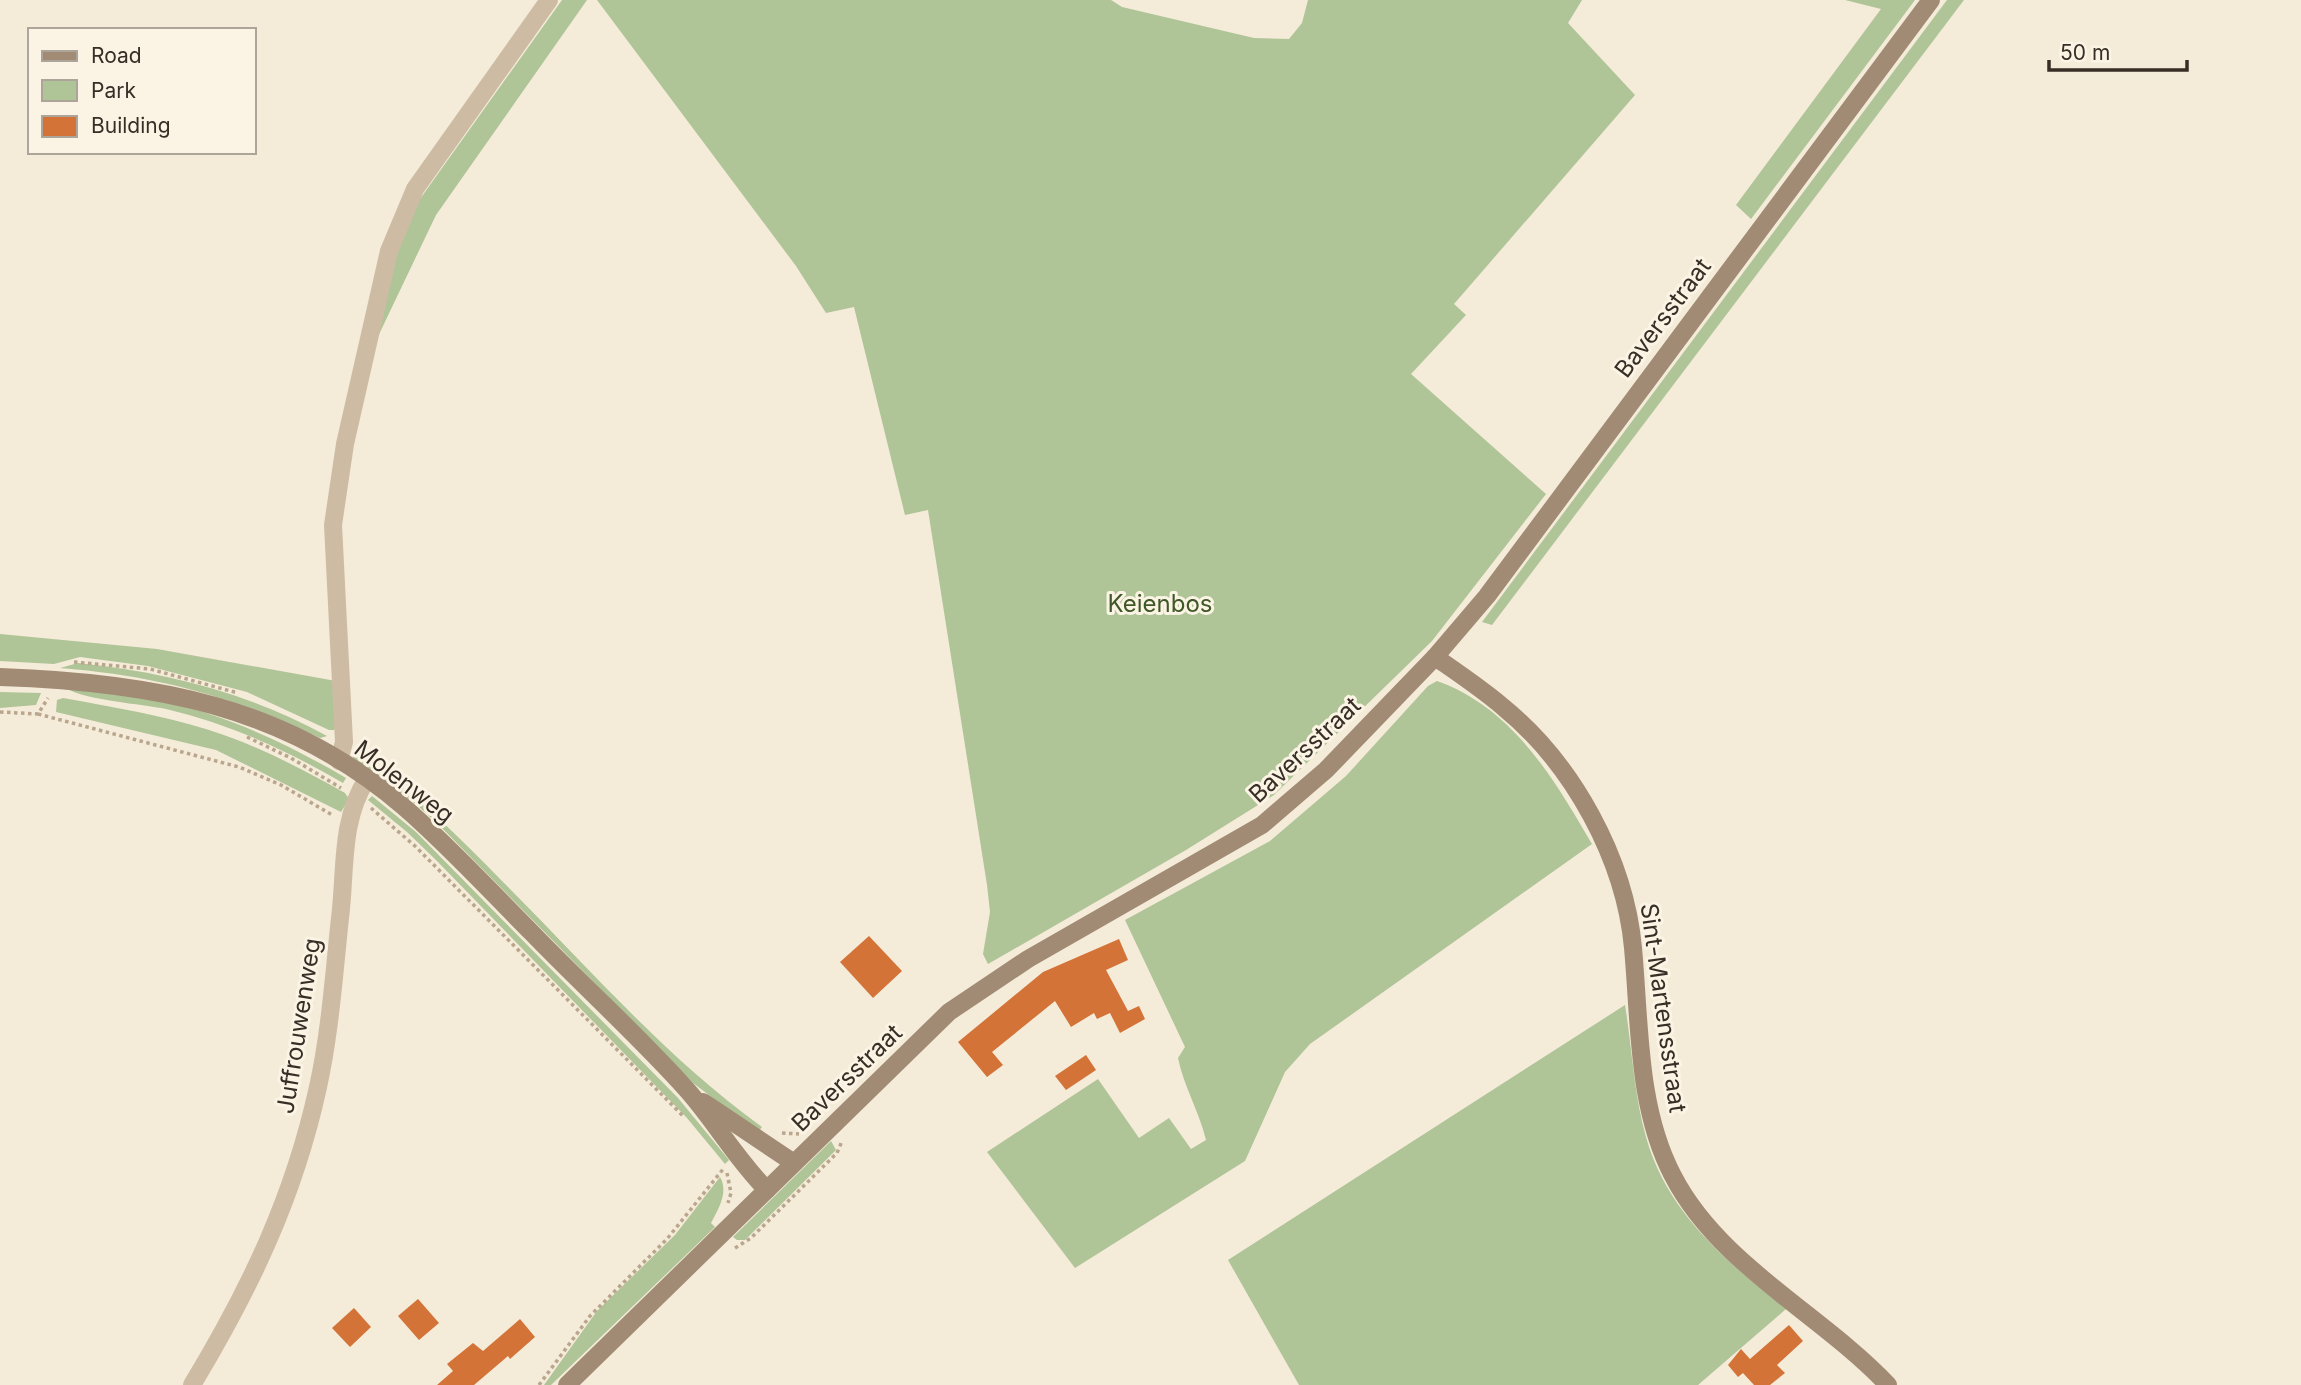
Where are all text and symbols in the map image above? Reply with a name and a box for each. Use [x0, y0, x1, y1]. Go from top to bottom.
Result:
legend [28, 28, 256, 154]
scale bar [2049, 28, 2187, 72]
text: 50 m [2060, 40, 2110, 65]
text: Road [91, 43, 142, 68]
text: Park [91, 78, 136, 103]
text: Building [91, 113, 171, 138]
street label: Baversstraat [1608, 252, 1717, 383]
park label: Keienbos [1108, 589, 1212, 618]
street label: Baversstraat [1243, 691, 1367, 809]
street label: Molenweg [349, 734, 460, 829]
street label: Sint-Martensstraat [1634, 901, 1693, 1115]
street label: Juffrouwenweg [270, 936, 327, 1116]
street label: Baversstraat [786, 1018, 908, 1137]

